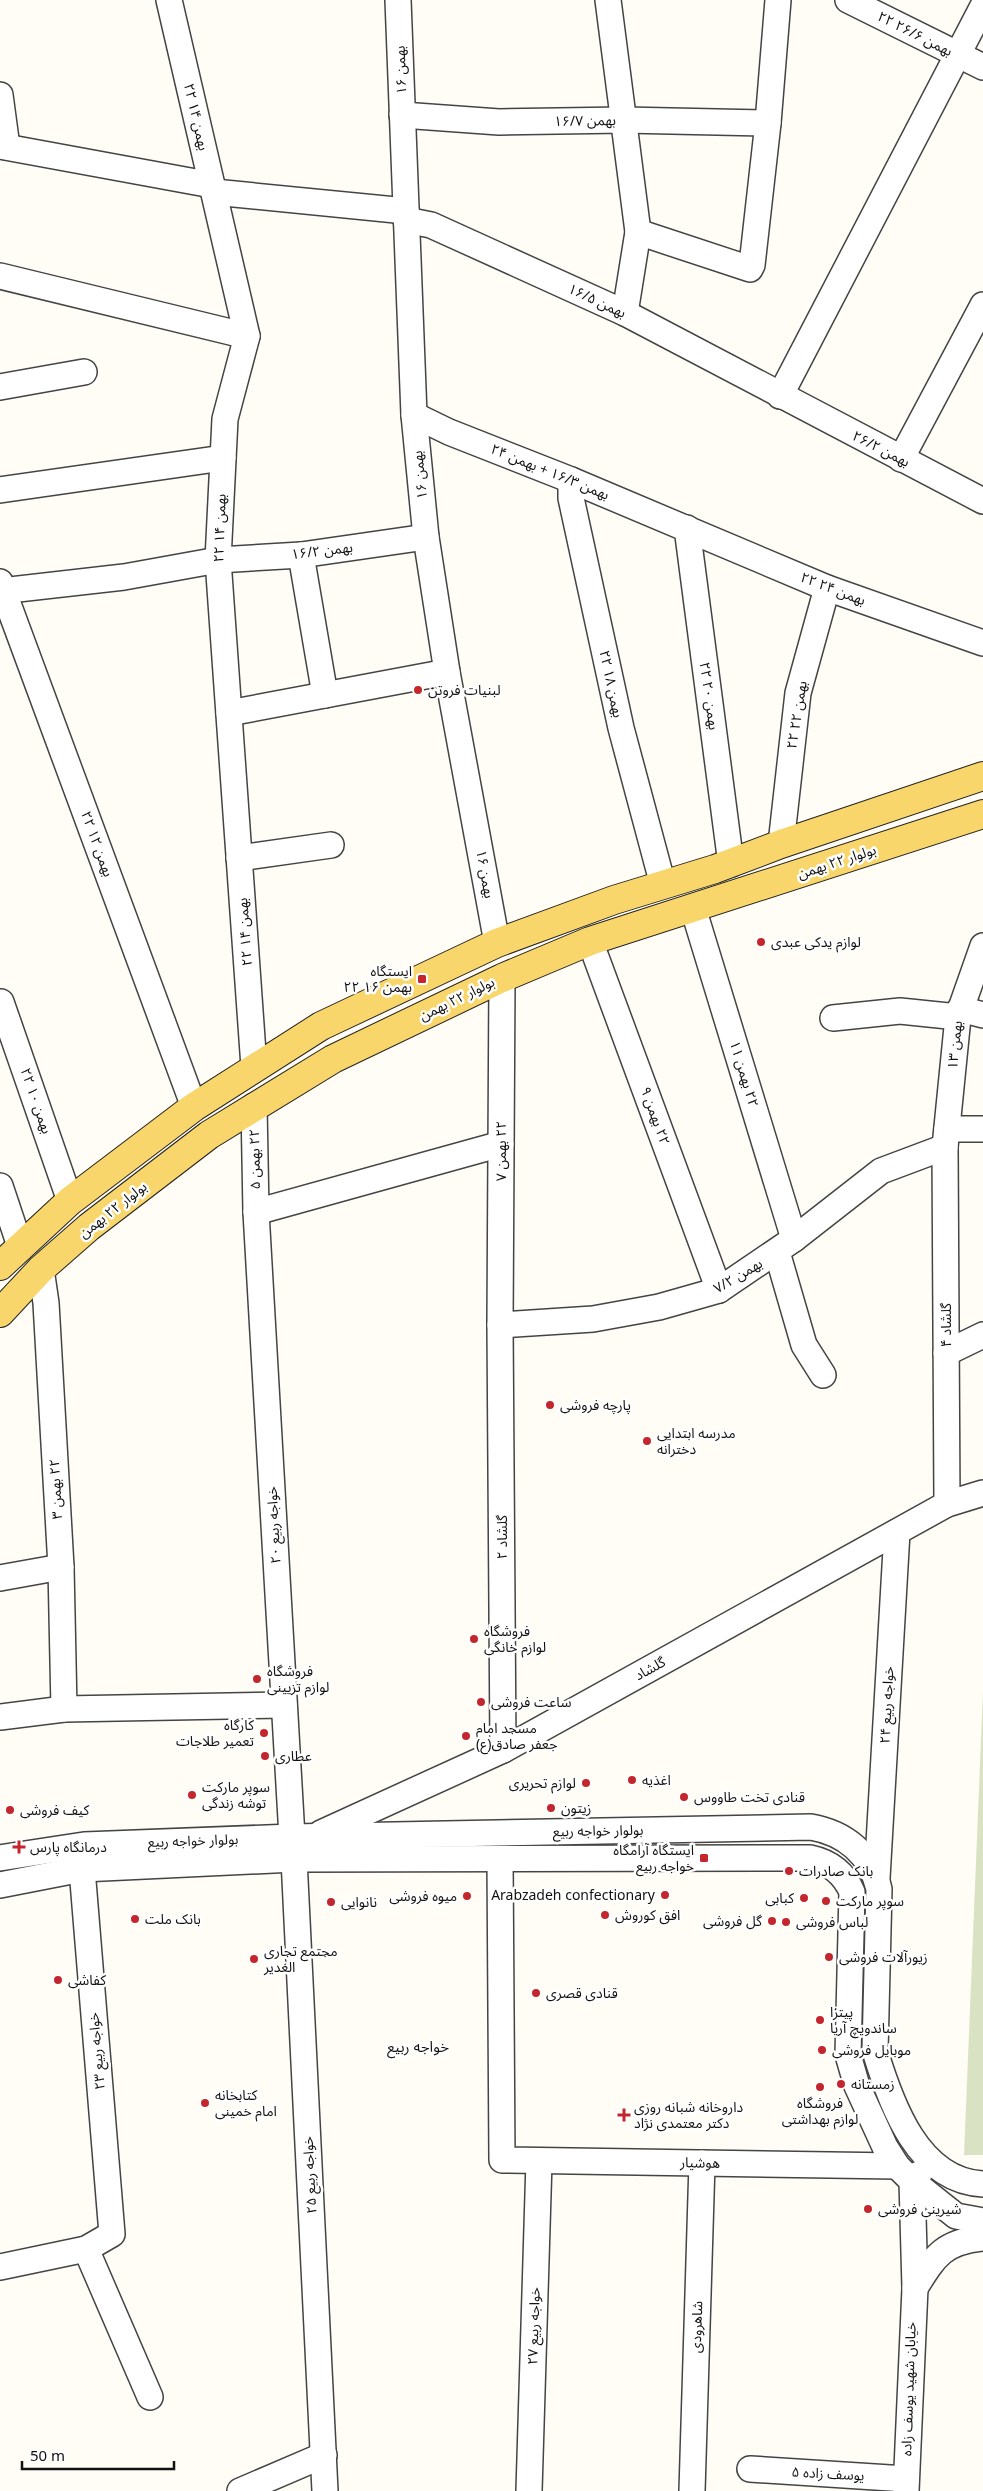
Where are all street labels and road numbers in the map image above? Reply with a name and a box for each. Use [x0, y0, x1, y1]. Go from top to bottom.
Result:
street label: ۲۲ بهمن ۲۶/۶ [872, 3, 958, 66]
street label: بهمن ۱۶ [386, 45, 416, 95]
street label: ۲۲ بهمن ۱۴ [174, 80, 218, 154]
street label: بهمن ۱۶/۷ [554, 106, 617, 136]
street label: بهمن ۱۶/۵ [563, 275, 631, 327]
street label: بهمن ۲۶/۲ [847, 422, 915, 476]
street label: بهمن ۱۶/۳ + بهمن ۲۴ [486, 435, 614, 509]
street label: بهمن ۱۶ [403, 449, 437, 501]
street label: ۲۲ بهمن ۱۴ [204, 493, 236, 563]
street label: بهمن ۱۶/۲ [289, 533, 355, 569]
street label: ۲۲ بهمن ۲۴ [796, 563, 870, 615]
street label: ۲۲ بهمن ۱۸ [590, 647, 632, 721]
street label: ۲۲ بهمن ۲۰ [690, 660, 728, 732]
street label: ۲۲ بهمن ۲۲ [777, 679, 817, 751]
street label: ۲۲ بهمن ۱۲ [72, 807, 122, 881]
street label: بولوار ۲۲ بهمن [794, 836, 881, 888]
street label: بهمن ۱۶ [466, 847, 504, 901]
street label: ۲۲ بهمن ۱۴ [228, 897, 262, 967]
street label: بولوار ۲۲ بهمن [414, 968, 500, 1030]
street label: بهمن ۱۳ [938, 1019, 972, 1071]
street label: ٢٢ بهمن ١١ [720, 1037, 768, 1111]
street label: ۲۲ بهمن ۱۰ [11, 1064, 61, 1138]
street label: ٢٢ بهمن ۹ [631, 1083, 679, 1149]
street label: ٢٢ بهمن ٧ [487, 1121, 516, 1181]
street label: ٢٢ بهمن ۵ [240, 1128, 270, 1190]
street label: بولوار ۲۲ بهمن [72, 1173, 154, 1247]
street label: بهمن ۷/۲ [707, 1250, 769, 1302]
street label: گلشاد ۴ [932, 1303, 961, 1347]
street label: ٢٢ بهمن ۳ [40, 1458, 72, 1520]
street label: خواجه ربیع ۲۰ [257, 1485, 291, 1565]
street label: گلشاد ۲ [488, 1515, 517, 1559]
street label: گلشاد [629, 1648, 672, 1690]
street label: خواجه ربیع ۲۴ [870, 1665, 904, 1745]
street label: بولوار خواجه ربیع [552, 1816, 644, 1846]
street label: بولوار خواجه ربیع [147, 1825, 239, 1857]
street label: خواجه ربیع ۲۳ [79, 2011, 115, 2091]
street label: خواجه ربیع ۲۵ [293, 2135, 327, 2215]
street label: هوشیار [679, 2148, 720, 2178]
street label: خواجه ربیع ۲۷ [518, 2287, 550, 2365]
street label: شاهرودی [682, 2300, 712, 2354]
street label: خیابان شهید یوسف زاده [892, 2321, 926, 2457]
street label: یوسف زاده ۵ [791, 2458, 865, 2490]

